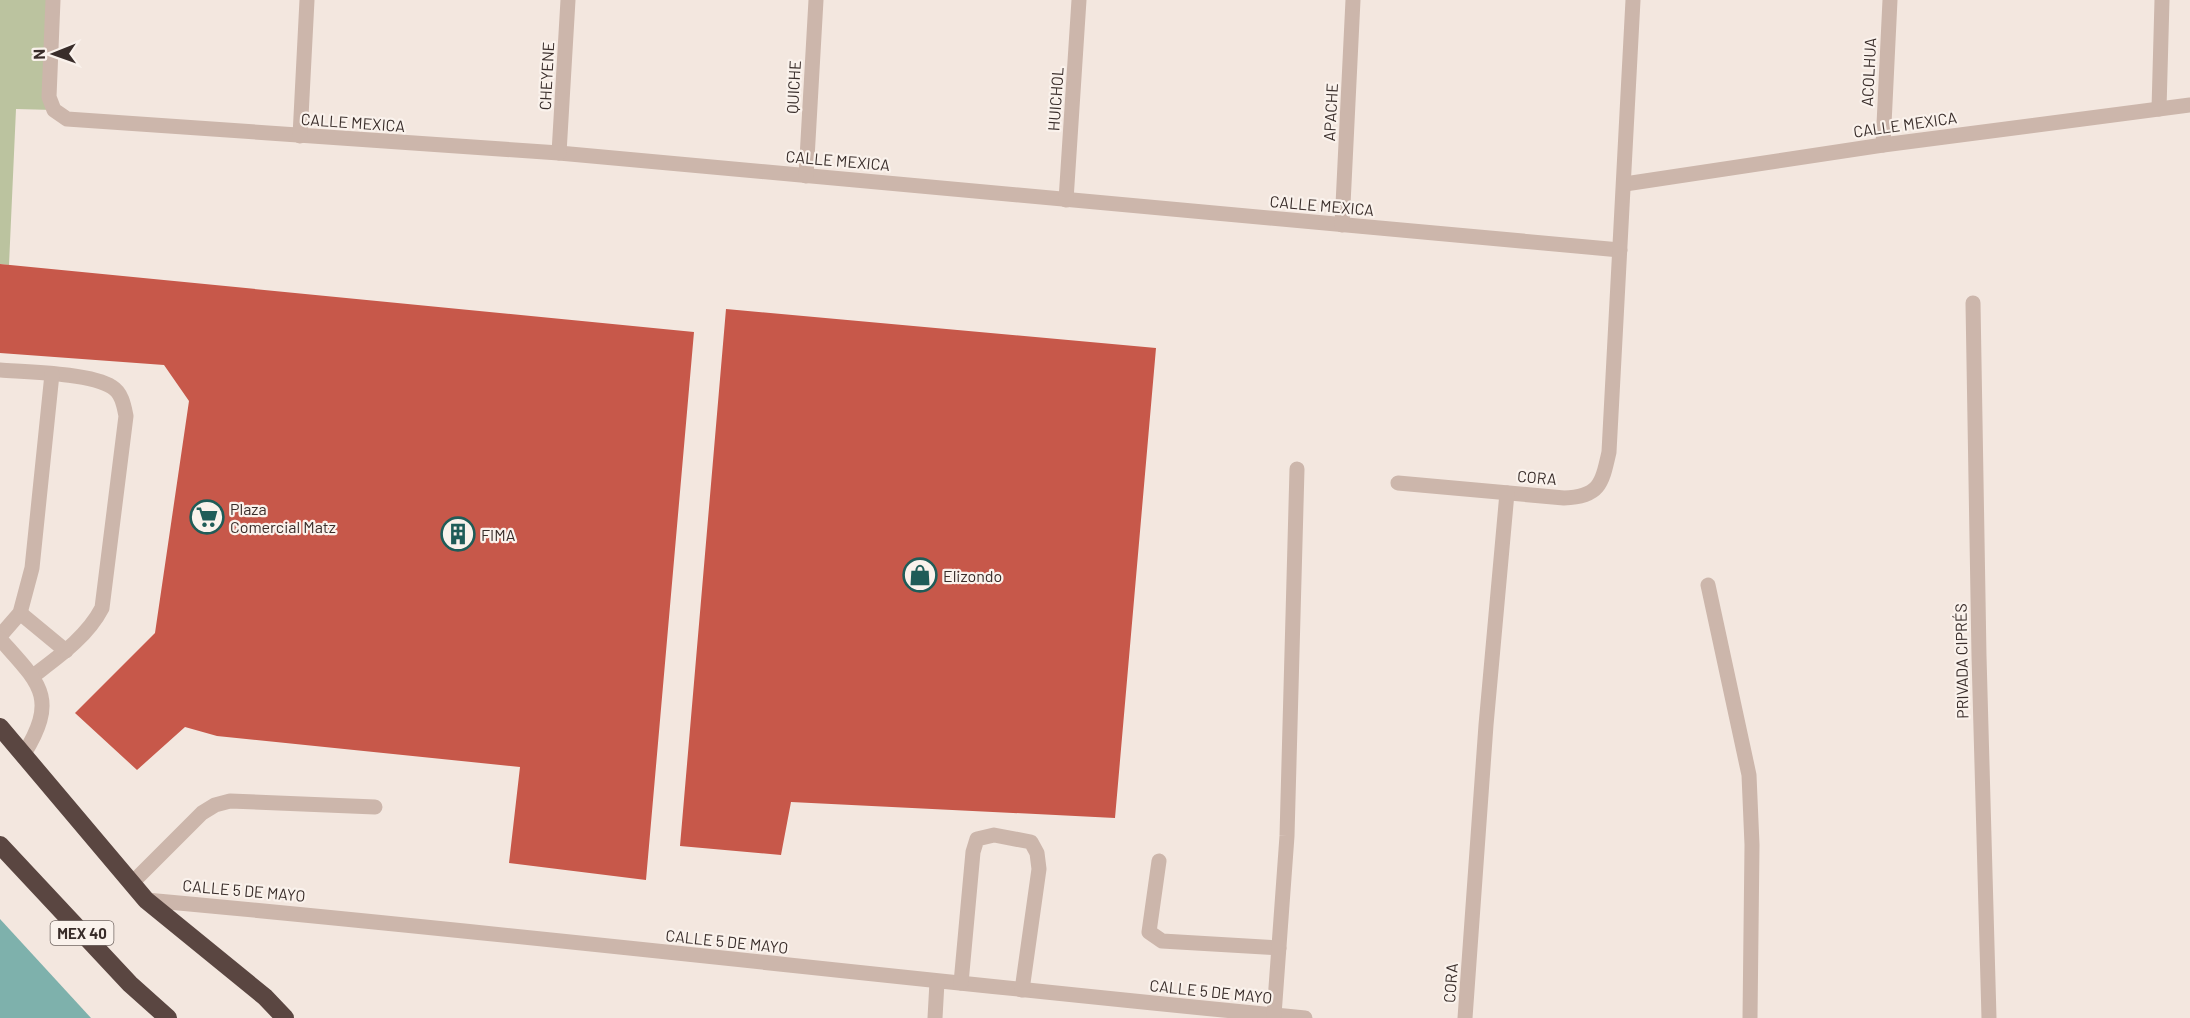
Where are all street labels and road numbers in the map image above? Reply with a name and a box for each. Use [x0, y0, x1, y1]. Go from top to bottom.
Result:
street label: ACOLHUA [1857, 37, 1879, 107]
street label: CHEYENE [535, 41, 557, 111]
street label: QUICHE [782, 60, 804, 114]
street label: HUICHOL [1043, 66, 1067, 132]
street label: APACHE [1319, 82, 1341, 142]
street label: CALLE MEXICA [1852, 107, 1958, 141]
street label: CALLE MEXICA [300, 109, 406, 135]
street label: CALLE MEXICA [785, 146, 891, 174]
street label: CALLE MEXICA [1269, 191, 1375, 219]
street label: CORA [1516, 466, 1558, 488]
street label: PRIVADA CIPRÉS [1950, 603, 1972, 719]
street label: CALLE 5 DE MAYO [182, 875, 306, 905]
road number: MEX 40 [50, 921, 113, 945]
street label: CALLE 5 DE MAYO [665, 925, 789, 957]
street label: CORA [1439, 962, 1461, 1003]
street label: CALLE 5 DE MAYO [1149, 975, 1273, 1007]

